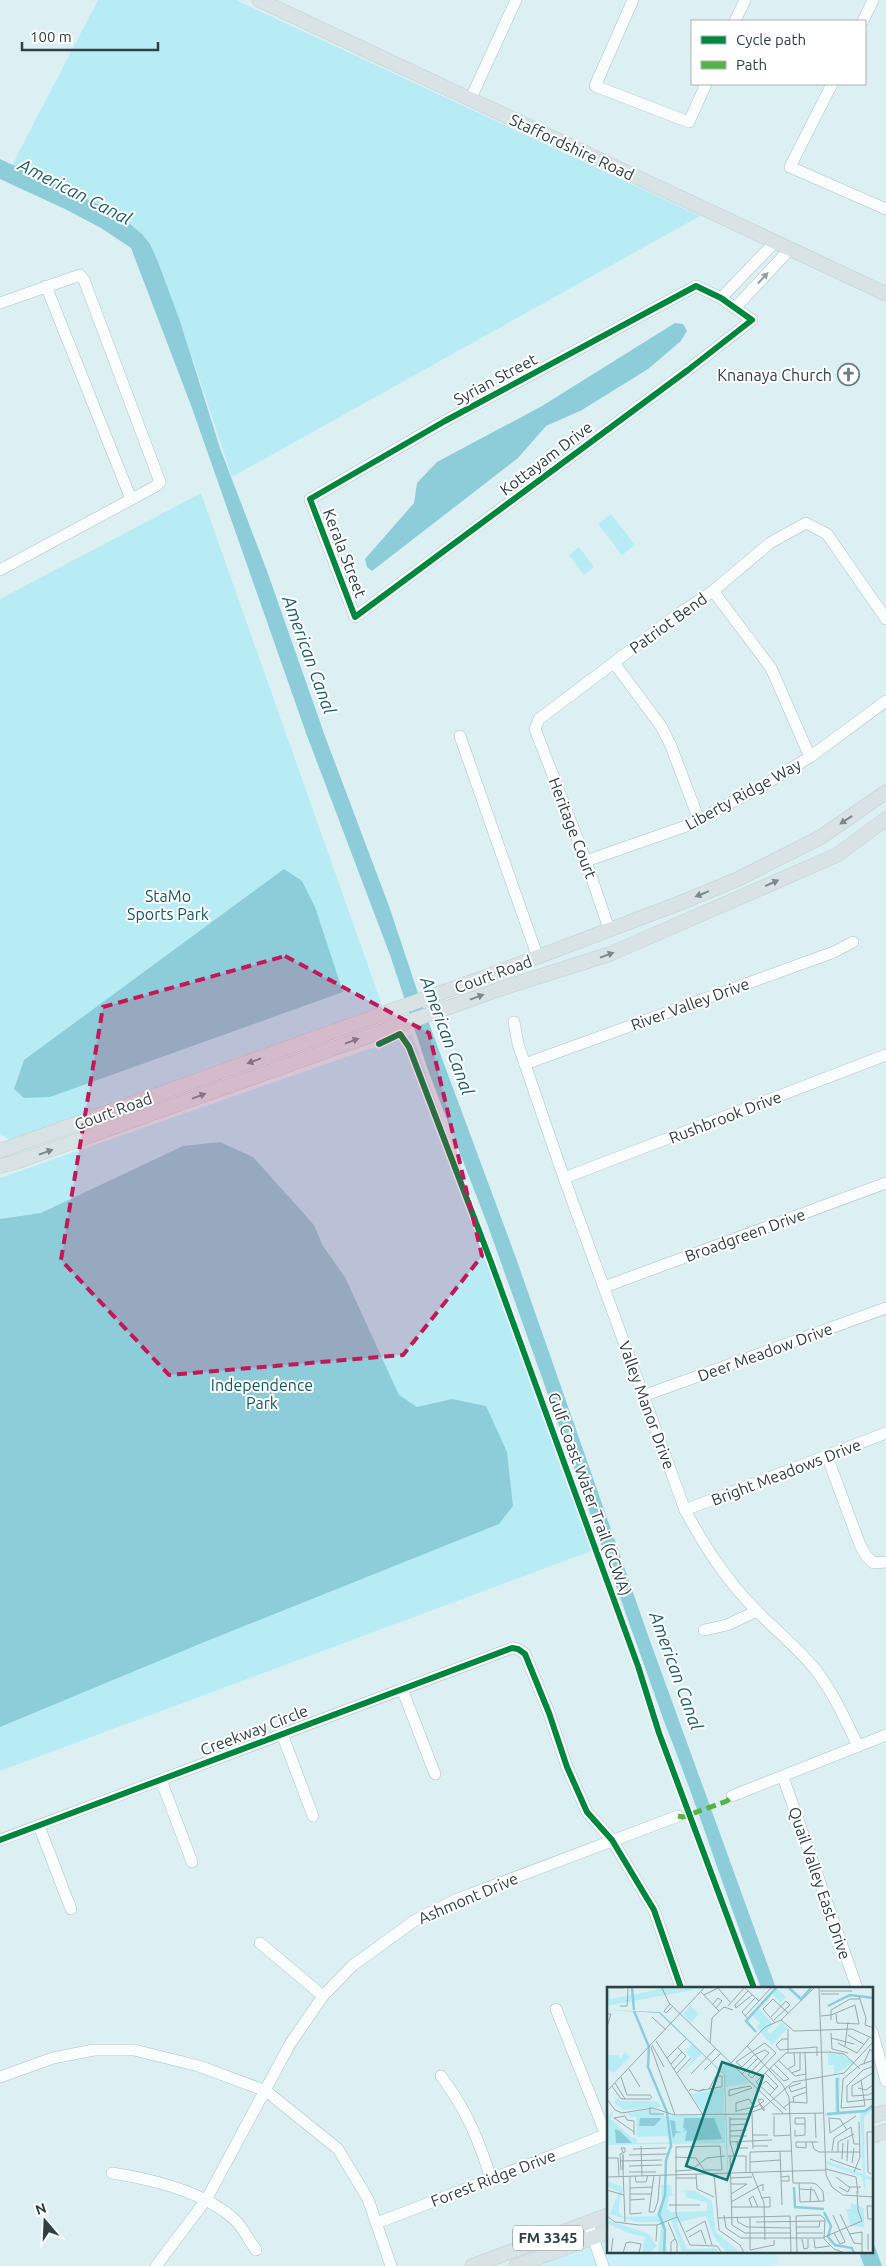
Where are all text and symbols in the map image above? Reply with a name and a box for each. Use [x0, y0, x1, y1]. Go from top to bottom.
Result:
scale bar [22, 20, 159, 52]
legend [691, 20, 866, 85]
text: 100 m [30, 28, 72, 45]
text: Cycle path [736, 31, 806, 48]
text: Path [736, 56, 767, 73]
street label: Staffordshire Road [507, 110, 637, 184]
water label: American Canal [15, 153, 135, 228]
one-way arrow [757, 273, 769, 285]
street label: Syrian Street [450, 349, 540, 408]
church icon: Knanaya Church [836, 363, 860, 387]
place label: Knanaya Church [717, 366, 832, 384]
street label: Kottayam Drive [496, 417, 596, 499]
street label: Kerala Street [320, 506, 370, 600]
street label: Patriot Bend [626, 589, 710, 657]
water label: American Canal [279, 592, 341, 717]
street label: Liberty Ridge Way [682, 755, 804, 833]
street label: Heritage Court [545, 775, 601, 882]
one-way arrow [839, 815, 853, 825]
one-way arrow [765, 879, 779, 887]
park label: StaMo Sports Park [127, 887, 209, 923]
one-way arrow [695, 891, 709, 899]
one-way arrow [600, 951, 615, 959]
street label: Court Road [452, 952, 534, 996]
water label: American Canal [417, 973, 479, 1098]
street label: River Valley Drive [628, 974, 752, 1034]
one-way arrow [470, 993, 485, 1001]
one-way arrow [345, 1037, 360, 1045]
one-way arrow [246, 1058, 261, 1065]
street label: Rushbrook Drive [666, 1087, 784, 1147]
street label: Court Road [72, 1089, 154, 1133]
one-way arrow [192, 1092, 207, 1100]
one-way arrow [39, 1148, 54, 1155]
street label: Broadgreen Drive [682, 1205, 808, 1265]
street label: Deer Meadow Drive [695, 1319, 835, 1385]
street label: Valley Manor Drive [615, 1339, 679, 1471]
park label: Independence Park [211, 1376, 313, 1412]
street label: Gulf Coast Water Trail (GCWA) [544, 1390, 635, 1598]
street label: Bright Meadows Drive [709, 1435, 863, 1509]
water label: American Canal [646, 1608, 708, 1733]
street label: Creekway Circle [198, 1701, 310, 1759]
street label: Quail Valley East Drive [785, 1804, 855, 1962]
street label: Ashmont Drive [415, 1869, 521, 1927]
inset map [607, 1987, 874, 2254]
street label: Forest Ridge Drive [428, 2146, 558, 2210]
north arrow [20, 2196, 70, 2246]
text: N [33, 2199, 48, 2218]
road number: FM 3345 [513, 2226, 583, 2250]

